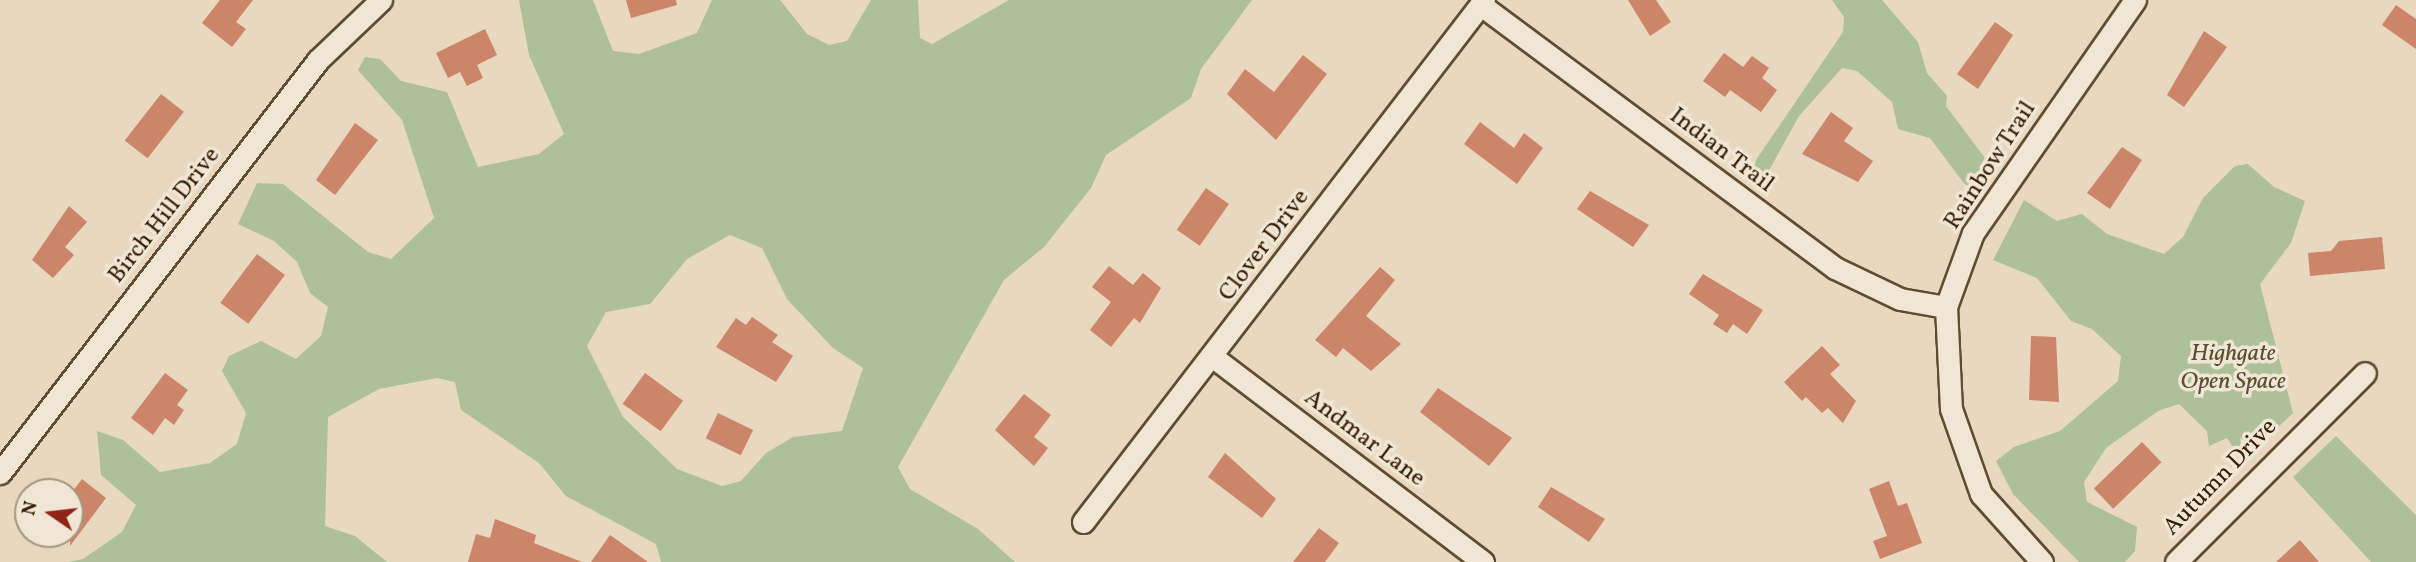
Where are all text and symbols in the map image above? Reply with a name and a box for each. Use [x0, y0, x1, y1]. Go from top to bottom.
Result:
street label: Rainbow Trail [1939, 96, 2043, 236]
street label: Indian Trail [1663, 102, 1779, 200]
street label: Birch Hill Drive [103, 142, 227, 290]
street label: Clover Drive [1214, 184, 1316, 308]
park label: Highgate Open Space [2180, 341, 2286, 397]
street label: Andmar Lane [1298, 384, 1430, 494]
street label: Autumn Drive [2158, 414, 2284, 542]
north arrow [14, 478, 84, 548]
text: N [16, 499, 45, 518]

